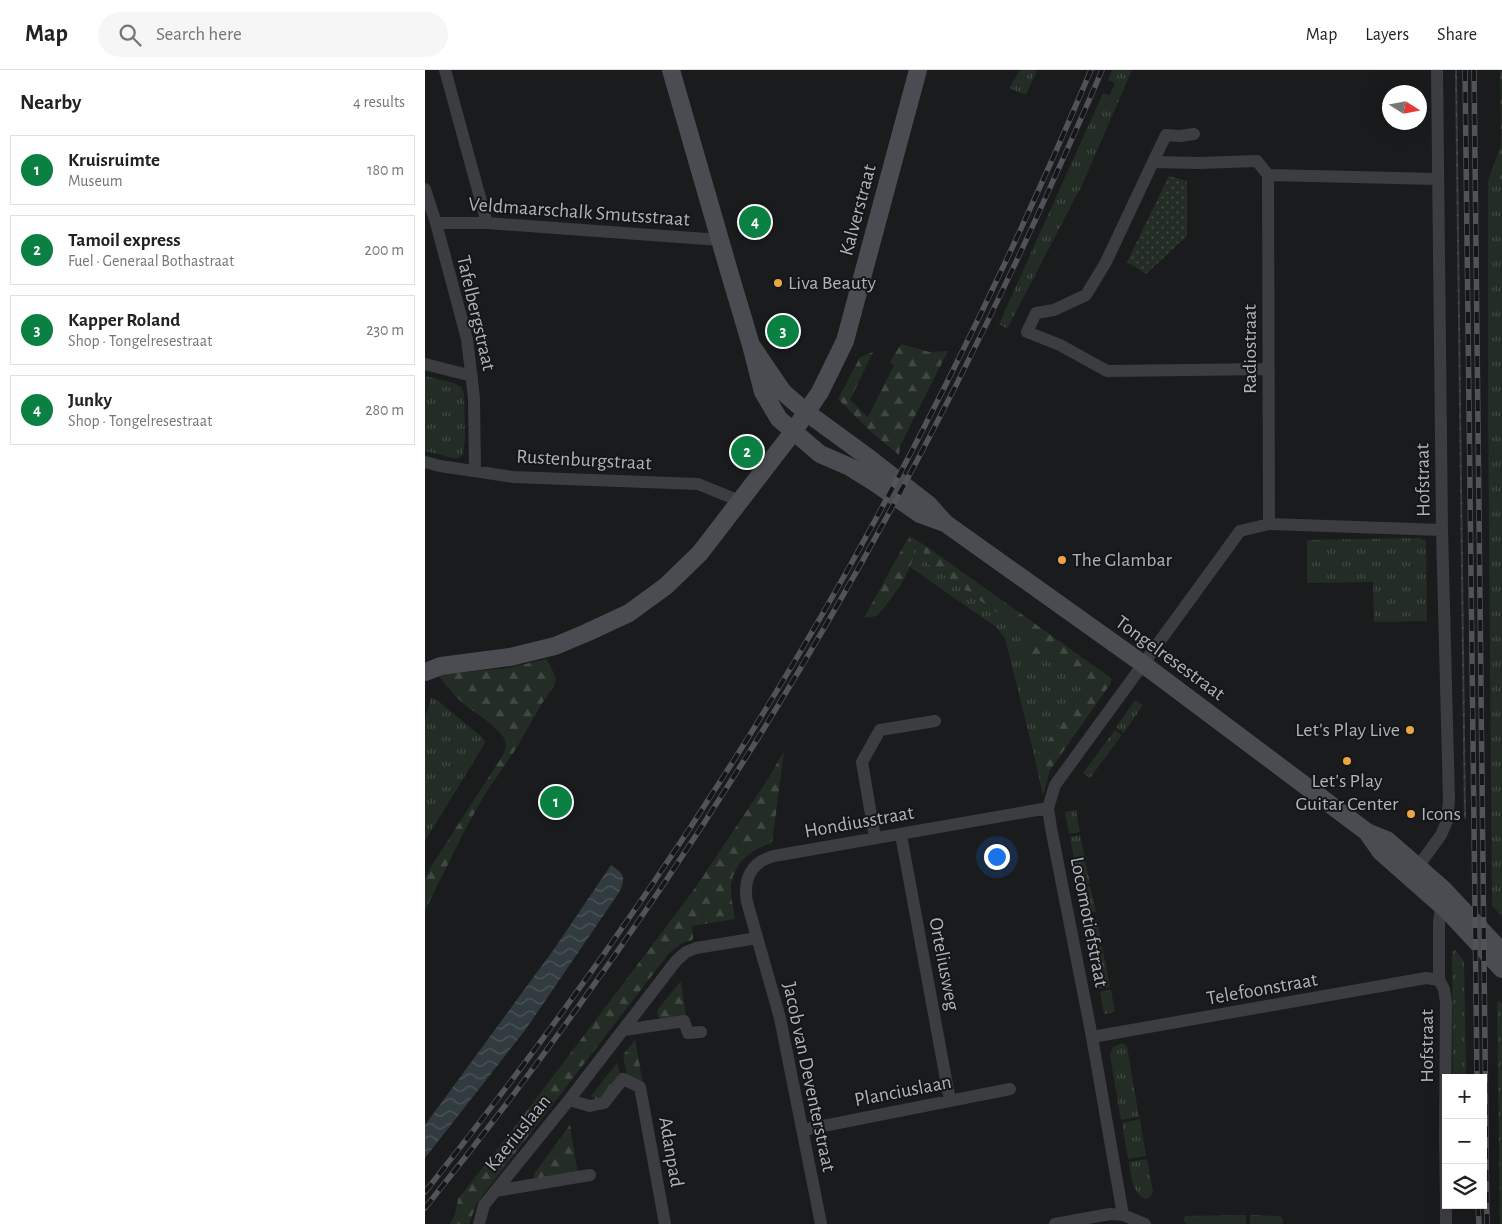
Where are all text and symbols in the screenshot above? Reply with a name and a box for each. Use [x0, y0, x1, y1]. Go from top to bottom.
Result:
search box [98, 12, 448, 57]
icon: search [116, 21, 144, 49]
text: Map [25, 22, 68, 46]
text: Search here [156, 25, 242, 44]
text: Map [1306, 26, 1337, 44]
text: Layers [1365, 26, 1409, 44]
text: Share [1437, 26, 1477, 44]
north arrow [1382, 85, 1427, 130]
text: Nearby [20, 92, 81, 113]
text: 4 results [353, 94, 405, 110]
text: Kruisruimte [68, 151, 160, 170]
text: 1 [34, 162, 40, 178]
text: 180 m [367, 162, 404, 178]
street label: Kalverstraat [836, 162, 880, 258]
text: Museum [68, 173, 123, 189]
street label: Veldmaarschalk Smutsstraat [468, 194, 691, 230]
pin: 4 [739, 203, 771, 241]
text: Tamoil express [68, 231, 181, 250]
text: 2 [33, 242, 41, 258]
text: 200 m [364, 242, 404, 258]
text: Fuel · Generaal Bothastraat [68, 253, 234, 269]
street label: Tafelbergstraat [453, 253, 499, 373]
place label: Liva Beauty [788, 273, 876, 293]
marker: Liva Beauty [772, 277, 784, 289]
street label: Radiostraat [1240, 303, 1260, 394]
text: Kapper Roland [68, 311, 180, 330]
pin: 3 [767, 312, 799, 350]
text: 3 [34, 322, 40, 338]
text: 230 m [366, 322, 404, 338]
text: Shop · Tongelresestraat [68, 333, 212, 349]
text: Junky [68, 391, 112, 410]
text: 4 [33, 402, 41, 418]
text: 280 m [365, 402, 404, 418]
text: Shop · Tongelresestraat [68, 413, 212, 429]
pin: 2 [731, 433, 763, 471]
street label: Hofstraat [1412, 442, 1434, 517]
street label: Rustenburgstraat [516, 446, 653, 474]
place label: The Glambar [1072, 550, 1173, 570]
marker: The Glambar [1056, 554, 1068, 566]
street label: Tongelresestraat [1112, 612, 1229, 705]
place label: Let's Play Live [1295, 720, 1400, 740]
marker: Let's Play Live [1404, 724, 1416, 736]
marker: Let's Play Guitar Center [1341, 755, 1353, 767]
place label: Let's Play Guitar Center [1295, 771, 1399, 814]
pin: 1 [540, 783, 572, 821]
street label: Hondiusstraat [803, 802, 916, 841]
place label: Icons [1421, 804, 1461, 824]
marker: Icons [1405, 808, 1417, 820]
your location [984, 844, 1010, 870]
street label: Locomotiefstraat [1067, 855, 1112, 989]
street label: Orteliusweg [925, 916, 963, 1012]
street label: Telefoonstraat [1205, 969, 1320, 1009]
street label: Jacob van Deventerstraat [779, 980, 839, 1174]
street label: Hofstraat [1417, 1009, 1437, 1083]
street label: Planciuslaan [853, 1072, 953, 1110]
map controls [1442, 1074, 1487, 1209]
button: + [1442, 1074, 1487, 1119]
street label: Kaeriuslaan [481, 1091, 555, 1175]
street label: Adanpad [655, 1115, 687, 1189]
button: − [1442, 1119, 1487, 1164]
button: layers [1442, 1164, 1487, 1209]

